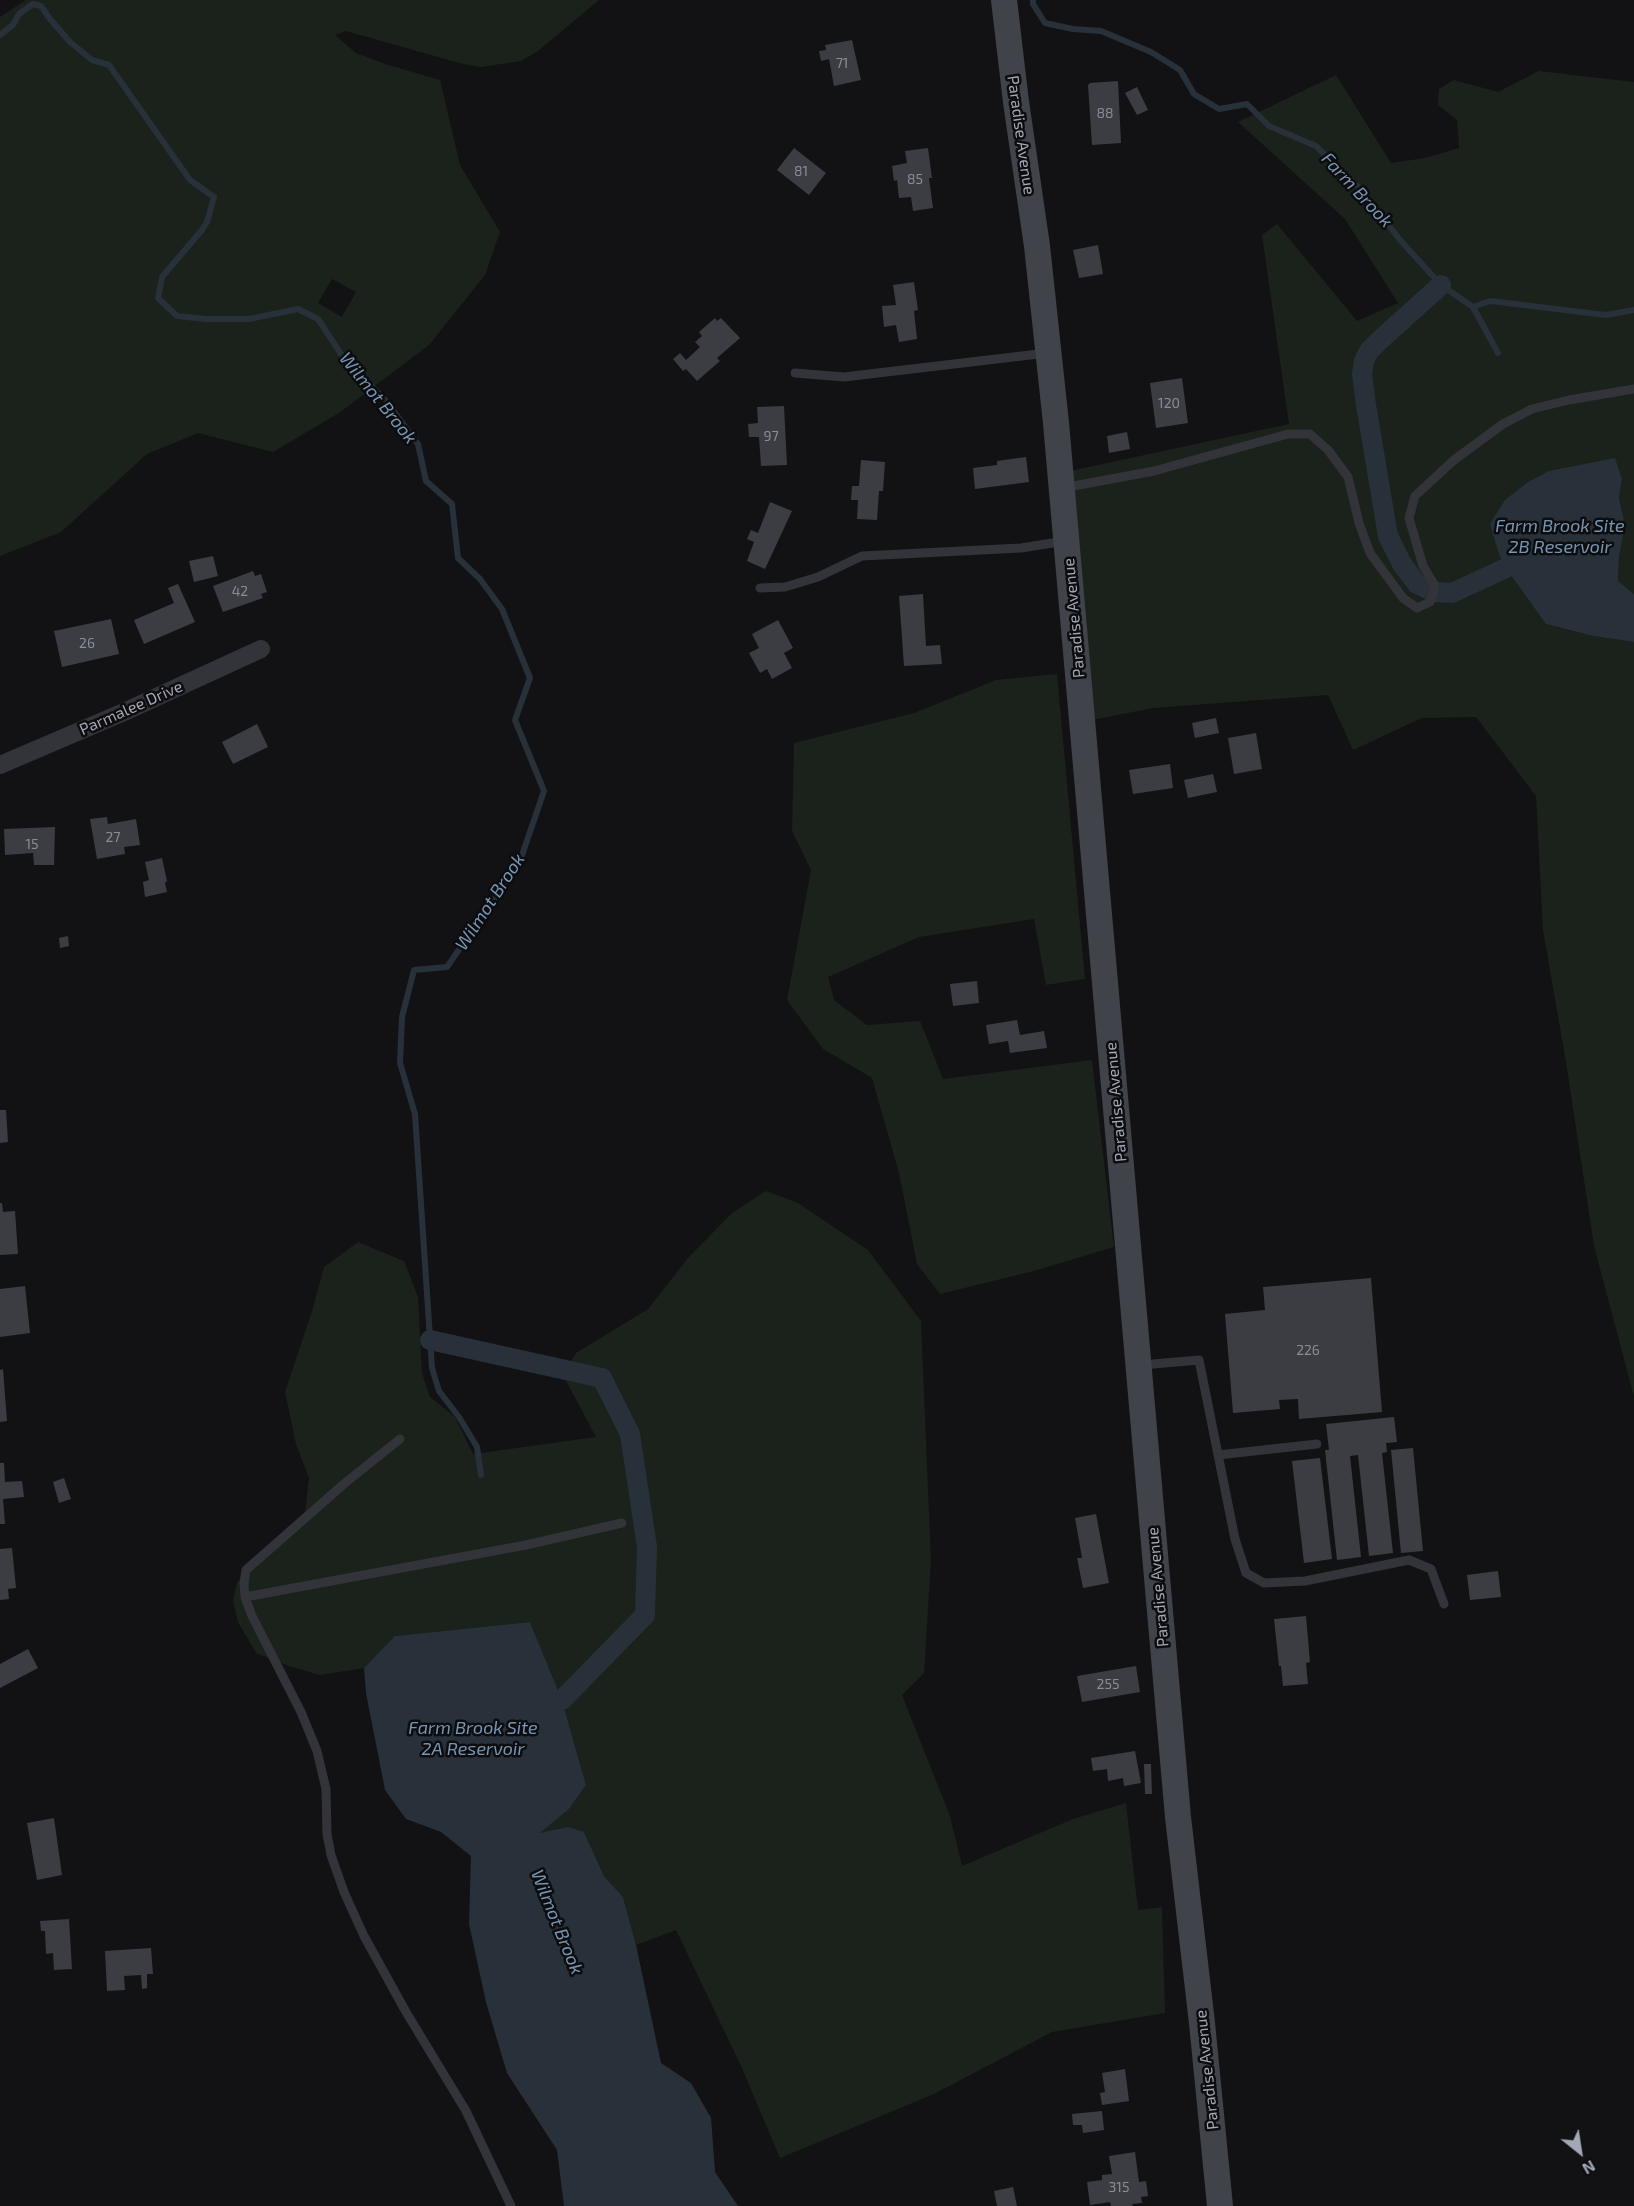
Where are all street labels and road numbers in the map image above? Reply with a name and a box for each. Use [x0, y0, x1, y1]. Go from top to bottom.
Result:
street label: Paradise Avenue [1003, 74, 1039, 196]
street label: Paradise Avenue [1059, 557, 1089, 679]
street label: Parmalee Drive [76, 677, 186, 739]
street label: Paradise Avenue [1101, 1041, 1131, 1163]
street label: Paradise Avenue [1143, 1526, 1173, 1648]
street label: Paradise Avenue [1191, 2009, 1223, 2131]

